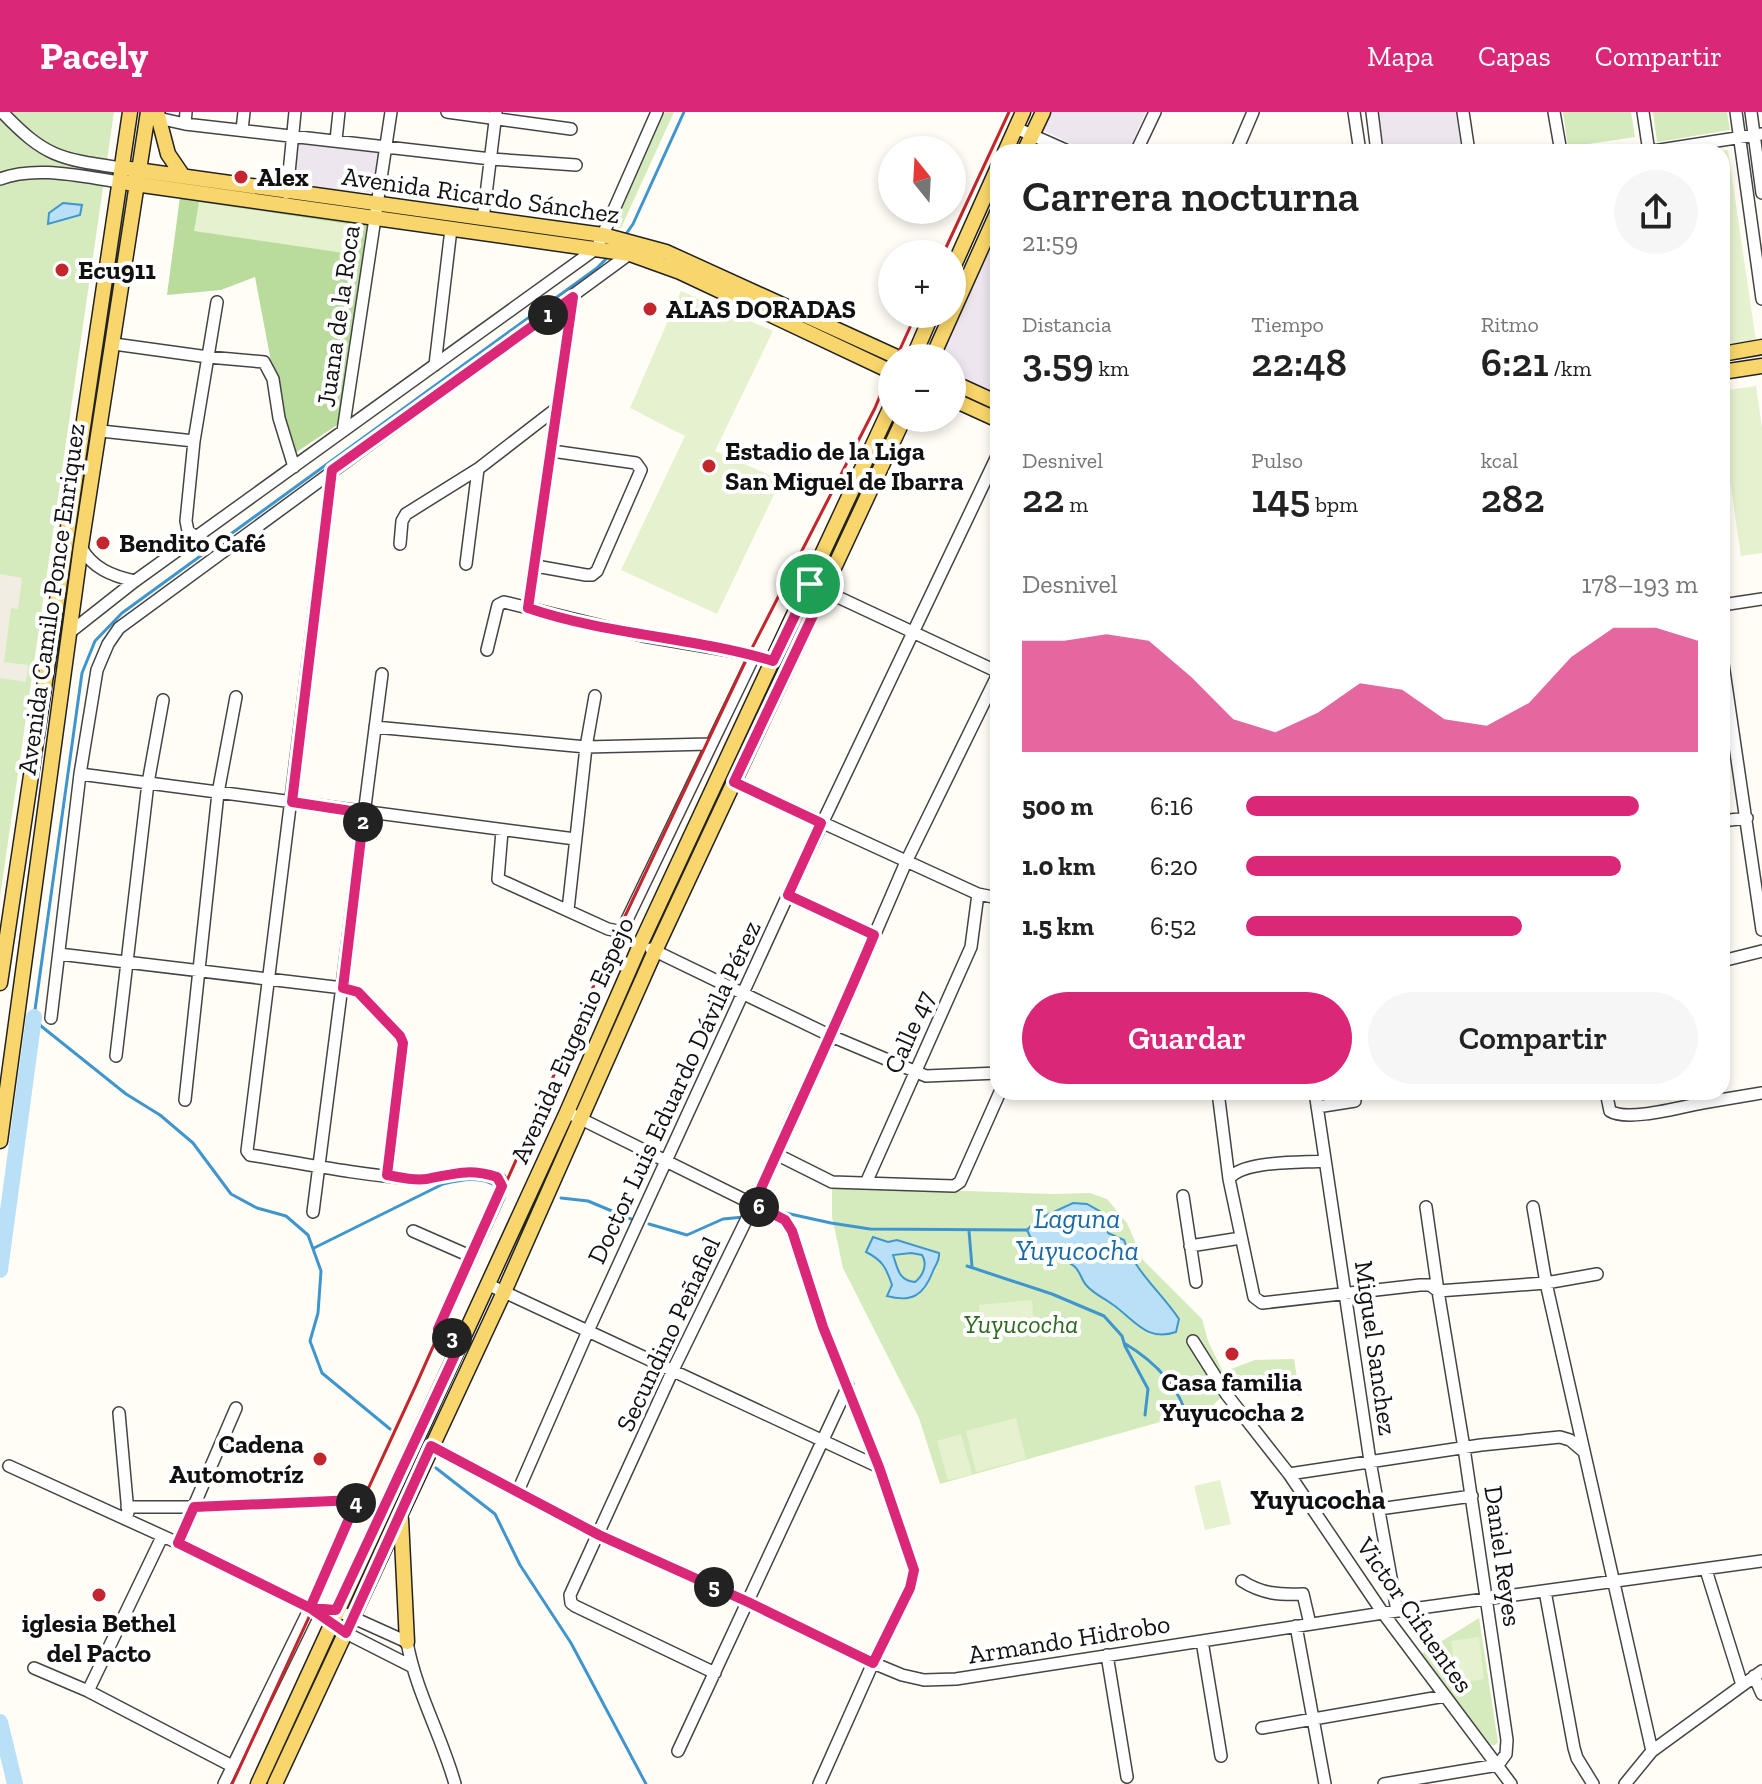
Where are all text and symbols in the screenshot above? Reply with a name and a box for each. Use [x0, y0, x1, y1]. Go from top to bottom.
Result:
text: Pacely [40, 33, 148, 79]
text: Mapa [1367, 40, 1434, 73]
text: Capas [1478, 40, 1551, 73]
text: Compartir [1595, 40, 1722, 73]
north arrow [878, 136, 966, 224]
map controls [878, 136, 966, 432]
street label: Avenida Ricardo Sánchez [340, 160, 622, 230]
place label: Alex [257, 161, 309, 193]
marker: Alex [232, 168, 250, 186]
text: Carrera nocturna [1022, 169, 1359, 222]
button: share [1614, 170, 1698, 254]
street label: Juana de la Roca [309, 223, 367, 409]
text: 21:59 [1022, 226, 1078, 258]
button: + [878, 240, 966, 328]
place label: Ecu911 [78, 254, 156, 286]
marker: Ecu911 [53, 261, 71, 279]
place label: ALAS DORADAS [666, 293, 856, 325]
pin: 1 [528, 295, 568, 335]
marker: ALAS DORADAS [641, 300, 659, 318]
text: 1 [544, 301, 552, 328]
text: Distancia [1022, 311, 1112, 338]
text: Tiempo [1251, 311, 1324, 338]
text: Ritmo [1481, 311, 1539, 338]
text: 3.59 [1022, 338, 1094, 386]
text: 22:48 [1251, 338, 1347, 386]
text: 6:21 [1481, 338, 1549, 386]
button: − [878, 344, 966, 432]
text: km [1094, 355, 1129, 382]
text: /km [1549, 355, 1592, 382]
street label: Avenida Camilo Ponce Enriquez [10, 421, 92, 777]
place label: Estadio de la Liga San Miguel de Ibarra [725, 435, 964, 497]
text: Desnivel [1022, 447, 1103, 474]
text: Pulso [1251, 447, 1303, 474]
text: kcal [1481, 447, 1518, 474]
marker: Estadio de la Liga San Miguel de Ibarra [700, 457, 718, 475]
text: 22 [1022, 474, 1064, 522]
text: 145 [1251, 474, 1310, 522]
text: 282 [1481, 474, 1545, 522]
text: m [1064, 491, 1088, 518]
text: bpm [1310, 491, 1358, 518]
place label: Bendito Café [119, 527, 266, 559]
marker: Bendito Café [94, 534, 112, 552]
pin [776, 550, 844, 618]
icon: arrive [788, 562, 832, 606]
text: Desnivel [1022, 568, 1118, 600]
text: 178–193 m [1582, 568, 1698, 600]
text: 500 m [1022, 790, 1093, 822]
text: 6:16 [1150, 790, 1193, 822]
pin: 2 [343, 802, 383, 842]
text: 2 [357, 808, 369, 835]
text: 1.0 km [1022, 850, 1095, 882]
text: 6:20 [1150, 850, 1198, 882]
text: 1.5 km [1022, 910, 1094, 942]
text: 6:52 [1150, 910, 1196, 942]
street label: Avenida Eugenio Espejo [503, 912, 641, 1168]
street label: Doctor Luis Eduardo Dávila Pérez [580, 915, 768, 1269]
street label: Calle 47 [877, 986, 941, 1078]
button: Guardar [1022, 992, 1352, 1084]
button: Compartir [1368, 992, 1698, 1084]
pin: 6 [739, 1187, 779, 1227]
text: 6 [753, 1193, 765, 1220]
water label: Laguna Yuyucocha [1015, 1202, 1139, 1267]
street label: Secundino Peñafiel [609, 1231, 727, 1436]
street label: Miguel Sanchez [1348, 1258, 1404, 1438]
park label: Yuyucocha [964, 1308, 1078, 1340]
pin: 3 [432, 1318, 472, 1358]
text: 3 [446, 1324, 458, 1351]
marker: Casa familia Yuyucocha 2 [1223, 1345, 1241, 1363]
place label: Casa familia Yuyucocha 2 [1160, 1366, 1304, 1428]
place label: Cadena Automotríz [169, 1428, 304, 1490]
marker: Cadena Automotríz [311, 1450, 329, 1468]
pin: 4 [336, 1483, 376, 1523]
district label: Yuyucocha [1250, 1483, 1386, 1516]
street label: Daniel Reyes [1477, 1483, 1529, 1629]
text: 4 [350, 1489, 362, 1516]
street label: Victor Cifuentes [1349, 1530, 1480, 1699]
pin: 5 [694, 1567, 734, 1607]
text: 5 [708, 1573, 720, 1600]
marker: iglesia Bethel del Pacto [90, 1586, 108, 1604]
place label: iglesia Bethel del Pacto [22, 1607, 176, 1669]
street label: Armando Hidrobo [966, 1607, 1172, 1671]

